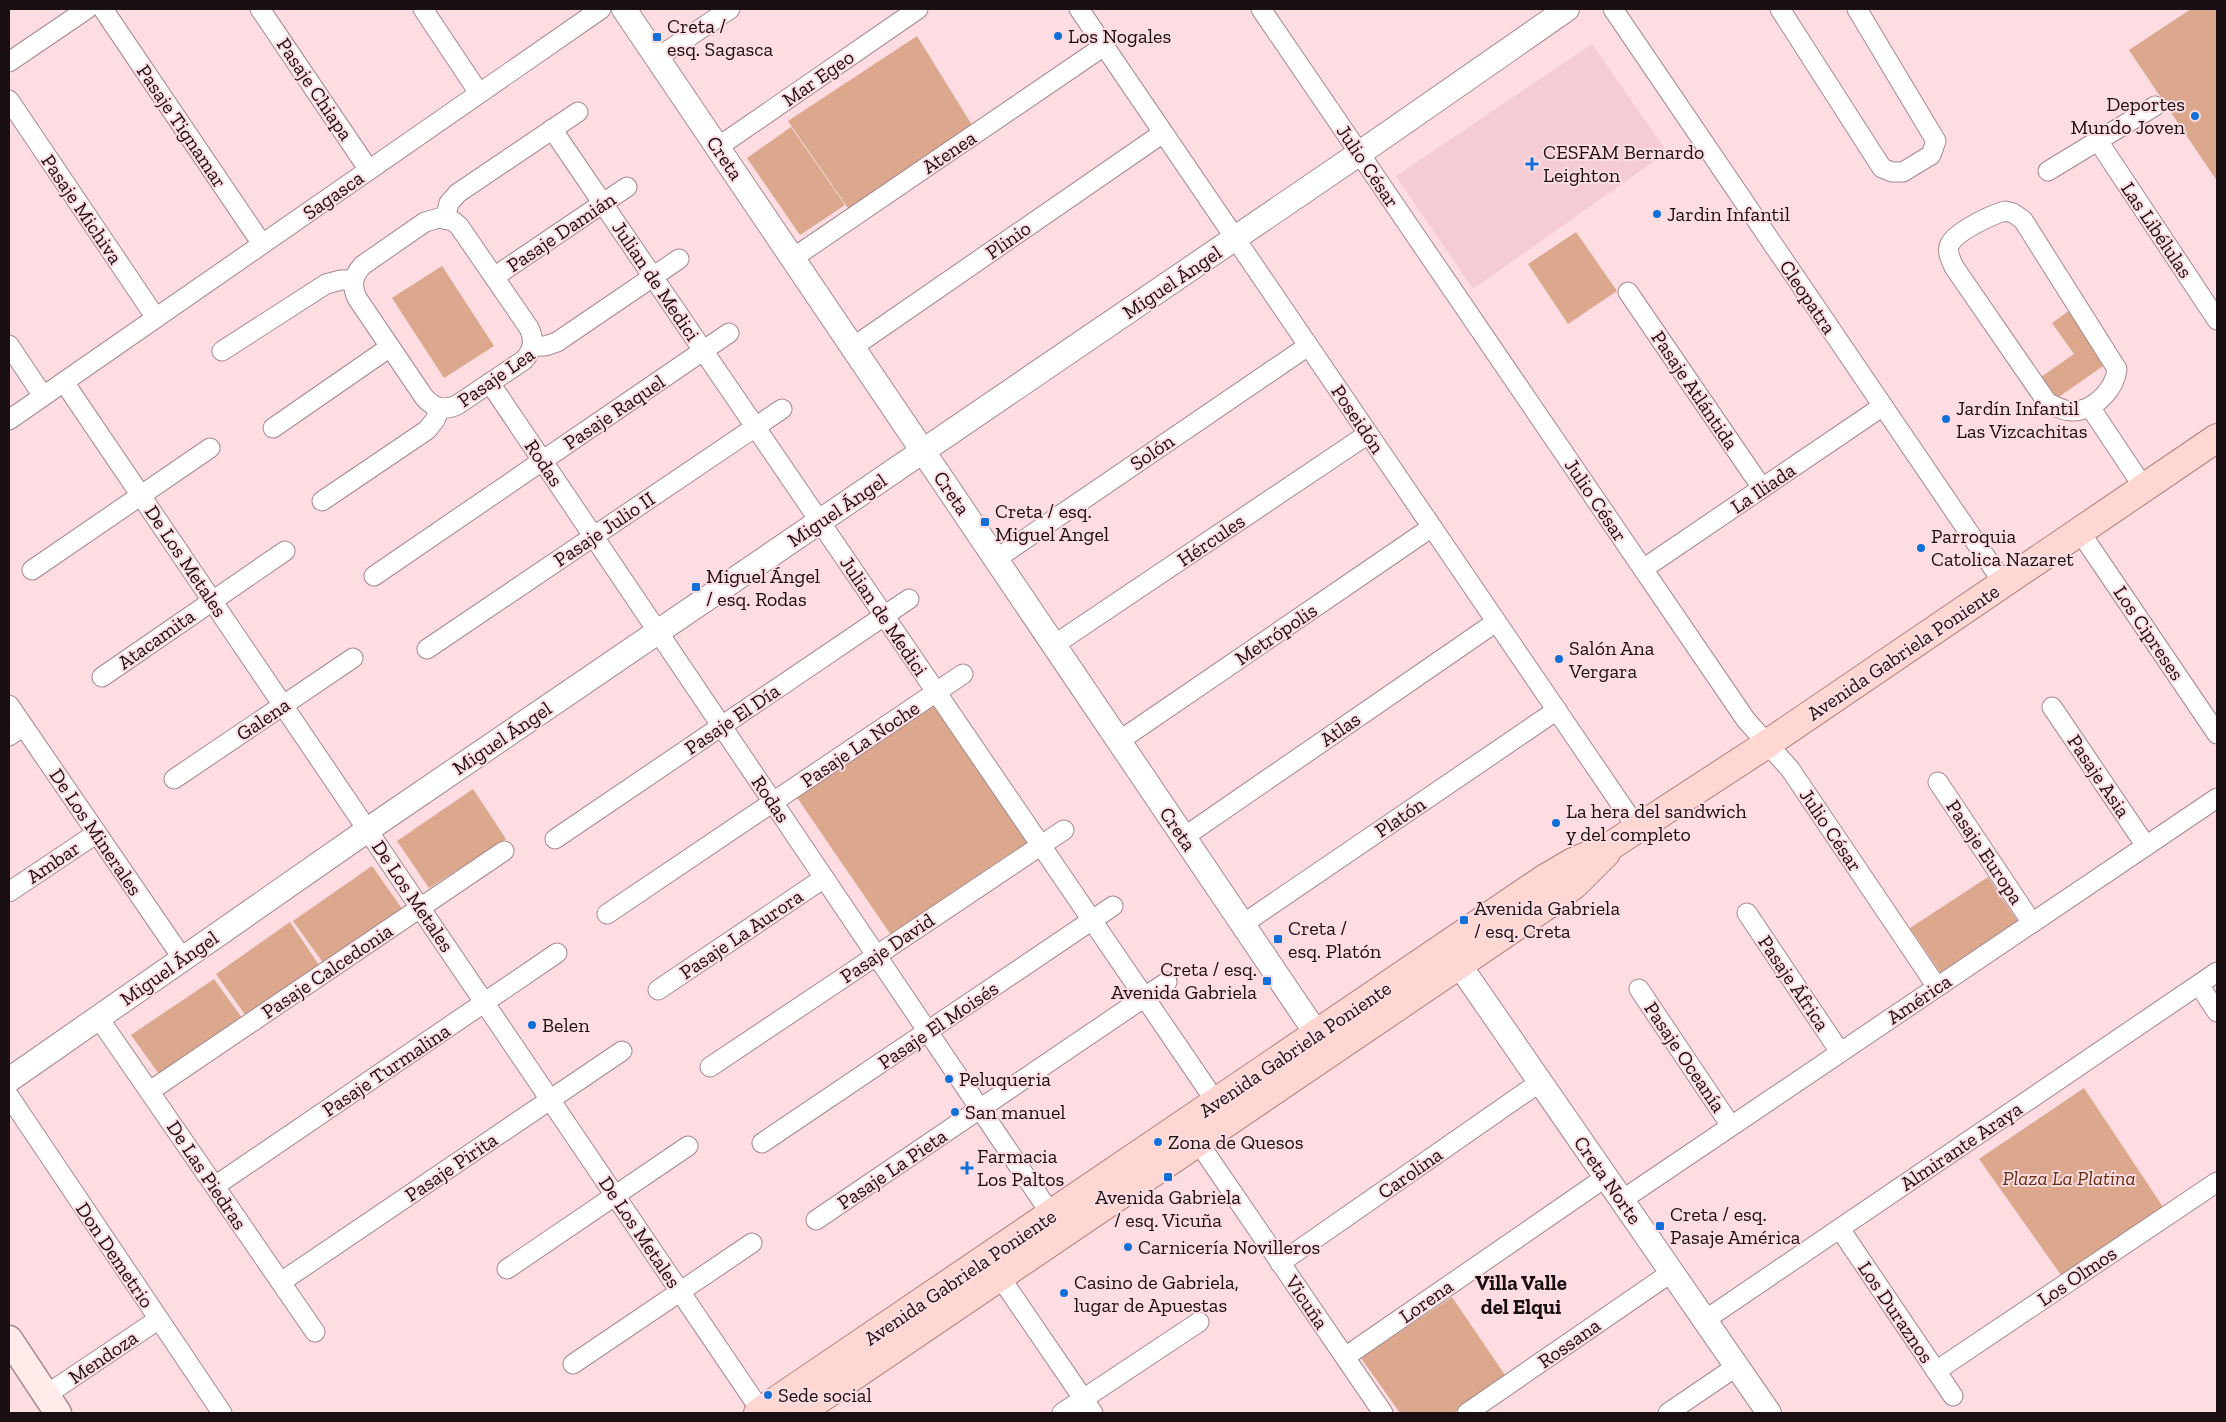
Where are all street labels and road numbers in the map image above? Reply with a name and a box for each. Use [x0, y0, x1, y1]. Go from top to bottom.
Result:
street label: Pasaje Chiapa [272, 33, 358, 145]
street label: Mar Egeo [777, 45, 859, 111]
street label: Pasaje Tignamar [132, 60, 232, 192]
street label: Julio César [1332, 120, 1404, 212]
street label: Atenea [917, 125, 981, 179]
street label: Creta [702, 131, 748, 185]
street label: Pasaje Michiva [36, 150, 128, 269]
street label: Sagasca [298, 165, 368, 225]
street label: Las Libélulas [2116, 177, 2198, 283]
street label: Pasaje Damián [502, 187, 620, 277]
street label: Julian de Medici [607, 216, 705, 346]
street label: Plinio [981, 216, 1035, 264]
street label: Miguel Ángel [1118, 240, 1226, 324]
street label: Cleopatra [1775, 255, 1842, 339]
street label: Pasaje Atlántida [1646, 326, 1744, 454]
street label: Pasaje Lea [453, 342, 539, 412]
street label: Pasaje Raquel [559, 369, 669, 455]
street label: Poseidón [1326, 380, 1390, 458]
street label: Solón [1125, 428, 1179, 475]
street label: Rodas [520, 435, 568, 491]
street label: Julio César [1560, 454, 1632, 546]
street label: La Iliada [1726, 458, 1800, 518]
street label: Creta [929, 466, 975, 520]
street label: Miguel Ángel [783, 468, 891, 552]
street label: Pasaje Julio II [549, 486, 659, 572]
street label: De Los Metales [140, 501, 232, 621]
street label: Hércules [1173, 509, 1249, 571]
street label: Julian de Medici [835, 551, 933, 681]
street label: Avenida Gabriela Poniente [1802, 579, 2004, 725]
street label: Los Cipreses [2109, 581, 2189, 685]
street label: Metrópolis [1230, 598, 1322, 670]
street label: Atacamita [113, 604, 199, 674]
street label: Pasaje El Día [680, 678, 784, 760]
street label: Galena [232, 692, 295, 746]
street label: Pasaje La Noche [796, 695, 924, 793]
street label: Miguel Ángel [448, 696, 556, 780]
street label: Atlas [1315, 707, 1365, 751]
street label: Pasaje Asia [2063, 730, 2136, 822]
street label: De Los Minerales [45, 764, 147, 900]
street label: Rodas [747, 771, 795, 827]
street label: Julio César [1795, 784, 1867, 876]
street label: Platón [1370, 791, 1430, 842]
street label: Pasaje Europa [1941, 795, 2029, 909]
street label: Creta [1155, 802, 1201, 856]
street label: Ambar [22, 836, 84, 888]
street label: De Los Metales [367, 836, 459, 956]
street label: Pasaje La Aurora [675, 884, 807, 984]
street label: Pasaje David [835, 908, 939, 988]
street label: Pasaje Calcedonia [257, 918, 397, 1024]
street label: Miguel Ángel [115, 925, 223, 1011]
street label: Pasaje África [1753, 931, 1835, 1036]
street label: América [1882, 969, 1956, 1029]
street label: Pasaje El Moisés [873, 976, 1003, 1074]
street label: Avenida Gabriela Poniente [1194, 976, 1396, 1122]
street label: Pasaje Oceanía [1639, 997, 1731, 1117]
street label: Pasaje Turmalina [318, 1018, 455, 1122]
street label: Almirante Araya [1895, 1096, 2027, 1196]
street label: De Las Piedras [162, 1116, 252, 1234]
street label: Pasaje La Pieta [833, 1123, 952, 1214]
street label: Pasaje Pirita [400, 1127, 502, 1207]
street label: Creta Norte [1569, 1131, 1647, 1229]
street label: Carolina [1373, 1142, 1447, 1204]
street label: De Los Metales [594, 1172, 686, 1292]
street label: Don Demetrio [71, 1198, 159, 1312]
street label: Avenida Gabriela Poniente [859, 1204, 1061, 1350]
street label: Los Olmos [2033, 1241, 2121, 1311]
street label: Los Duraznos [1853, 1257, 1939, 1367]
street label: Vicuña [1280, 1270, 1334, 1334]
street label: Lorena [1395, 1274, 1458, 1328]
street label: Rossana [1533, 1313, 1605, 1373]
street label: Mendoza [64, 1325, 142, 1389]

